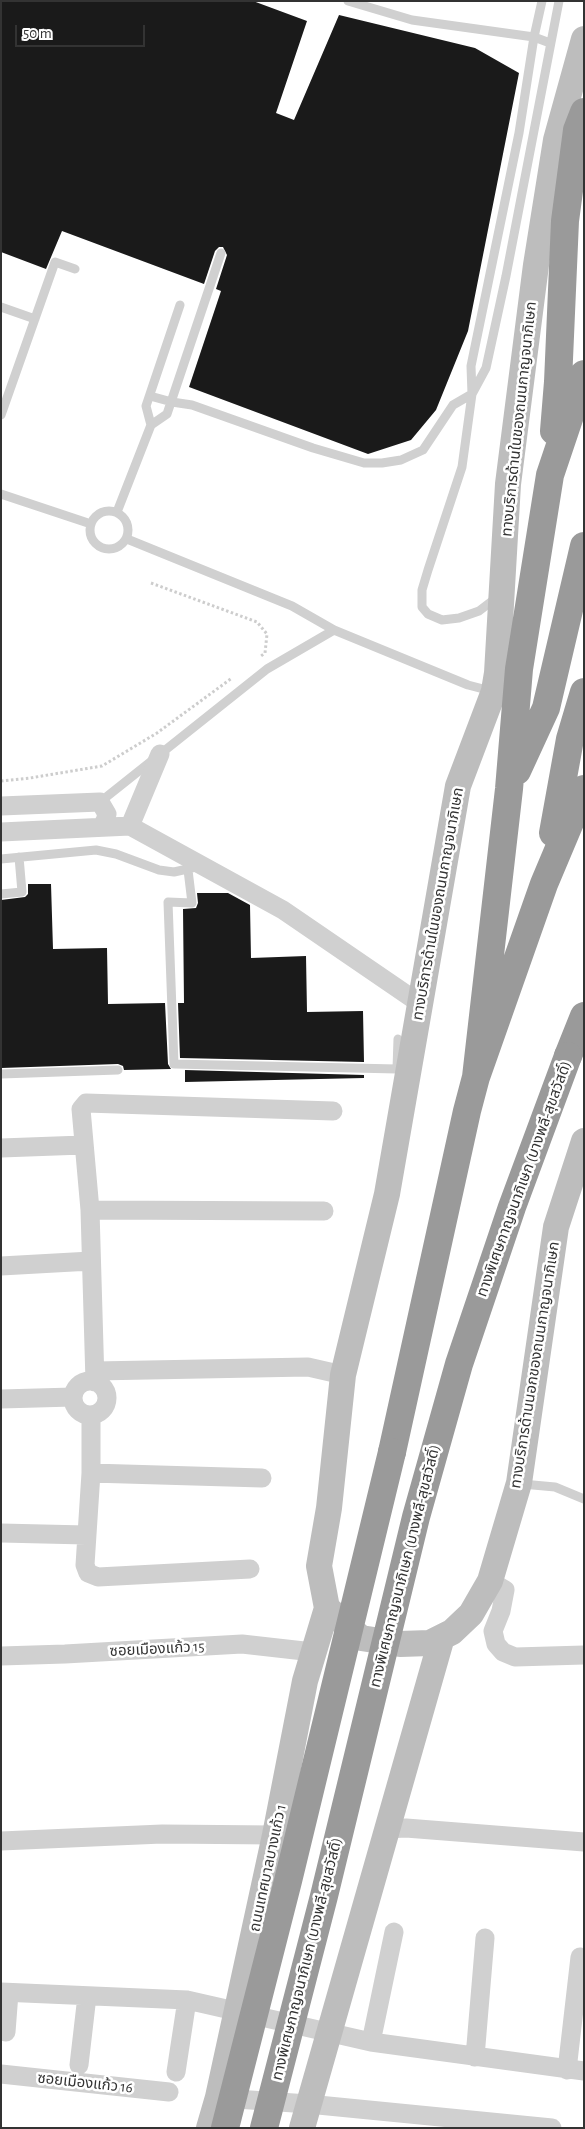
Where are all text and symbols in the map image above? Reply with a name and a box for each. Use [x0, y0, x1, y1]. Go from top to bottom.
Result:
scale bar [18, 15, 148, 47]
text: 50 m [23, 26, 52, 41]
street label: ทางบริการด้านในของถนนกาญจนาภิเษก [498, 301, 540, 537]
street label: ทางบริการด้านในของถนนกาญจนาภิเษก [409, 786, 467, 1022]
street label: ทางพิเศษกาญจนาภิเษก (บางพลี-สุขสวัสดิ์) [473, 1059, 575, 1299]
street label: ทางบริการด้านนอกของถนนกาญจนาภิเษก [507, 1240, 563, 1490]
street label: ทางพิเศษกาญจนาภิเษก (บางพลี-สุขสวัสดิ์) [366, 1443, 444, 1689]
street label: ซอยเมืองแก้ว 15 [109, 1638, 205, 1660]
street label: ถนนเทศบาลบางแก้ว 1 [246, 1803, 290, 1933]
street label: ทางพิเศษกาญจนาภิเษก (บางพลี-สุขสวัสดิ์) [268, 1836, 346, 2082]
street label: ซอยเมืองแก้ว 16 [36, 2069, 134, 2097]

